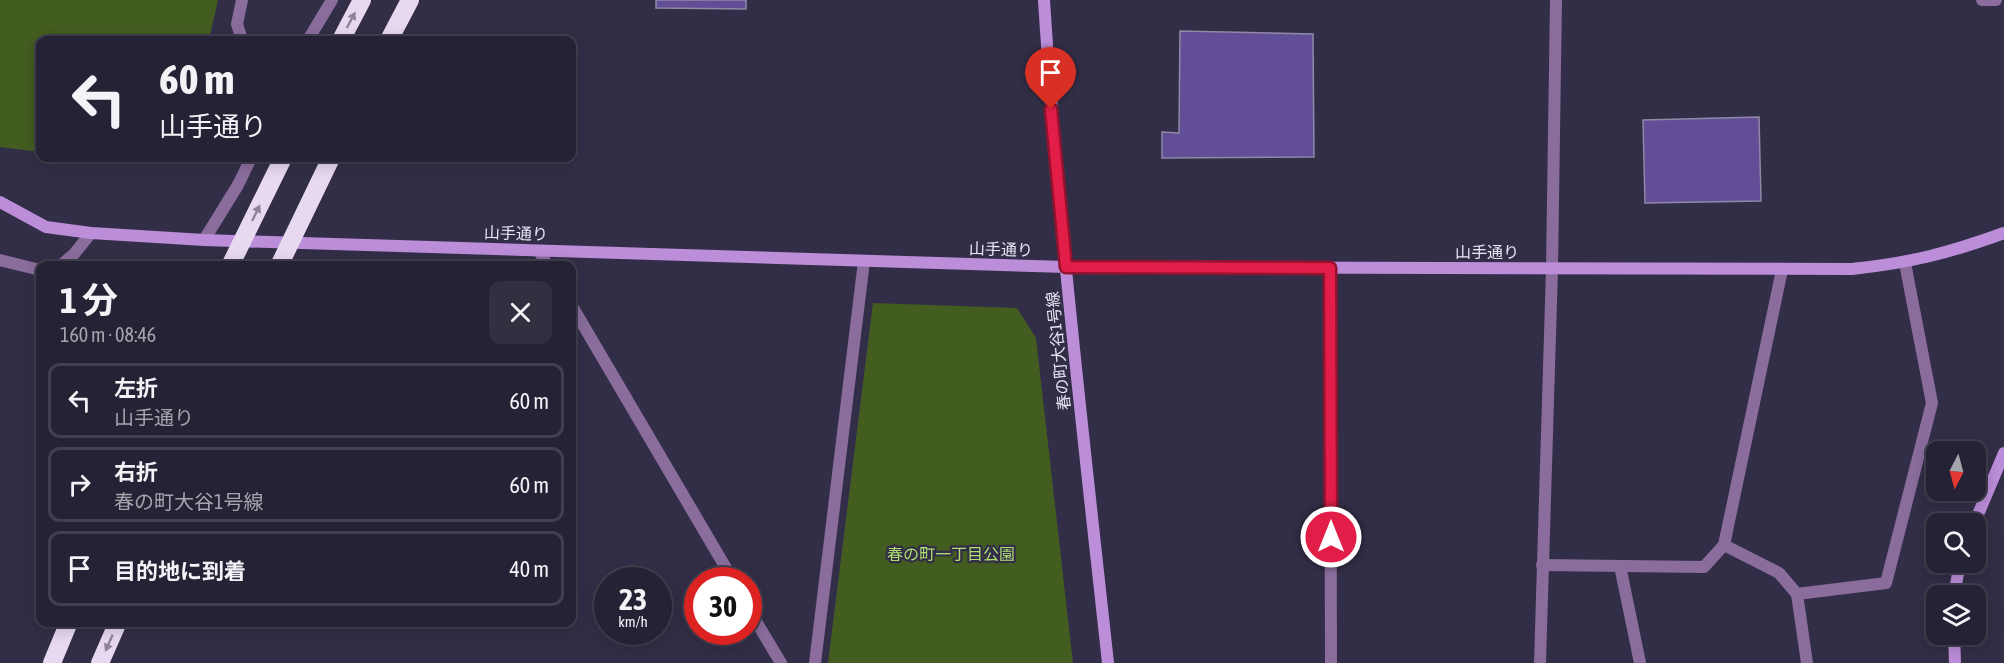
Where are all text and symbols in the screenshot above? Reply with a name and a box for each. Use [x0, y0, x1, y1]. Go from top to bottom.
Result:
one-way arrow [347, 12, 356, 29]
pin [1025, 47, 1076, 109]
text: 60 m [159, 55, 234, 103]
icon: arrive [1034, 56, 1067, 89]
icon: left [60, 60, 138, 138]
text: 山手通り [159, 111, 267, 142]
one-way arrow [251, 204, 260, 221]
street label: 山手通り [484, 223, 548, 243]
street label: 山手通り [969, 239, 1033, 259]
street label: 山手通り [1455, 243, 1519, 261]
text: 1 分 [60, 279, 118, 321]
button: close [489, 281, 552, 344]
street label: 春の町大谷1号線 [1043, 291, 1073, 411]
text: 160 m · 08:46 [60, 323, 156, 346]
text: 左折 [114, 375, 158, 401]
icon: left [63, 384, 96, 417]
text: 60 m [509, 388, 549, 414]
text: 山手通り [114, 406, 194, 429]
north arrow [1926, 441, 1986, 501]
map controls [1926, 441, 1986, 645]
text: 右折 [114, 459, 158, 485]
icon: right [63, 468, 96, 501]
text: 60 m [509, 472, 549, 498]
text: 春の町大谷1号線 [114, 490, 263, 513]
position arrow [1299, 505, 1363, 569]
button: search [1926, 513, 1986, 573]
park label: 春の町一丁目公園 [887, 545, 1015, 563]
icon: arrive [63, 552, 96, 585]
text: 40 m [509, 556, 549, 582]
text: 目的地に到着 [114, 558, 246, 584]
speed limit sign: 30 [684, 567, 762, 645]
text: 23 [619, 582, 647, 616]
button: layers [1926, 585, 1986, 645]
text: km/h [618, 613, 648, 630]
one-way arrow [104, 634, 113, 651]

